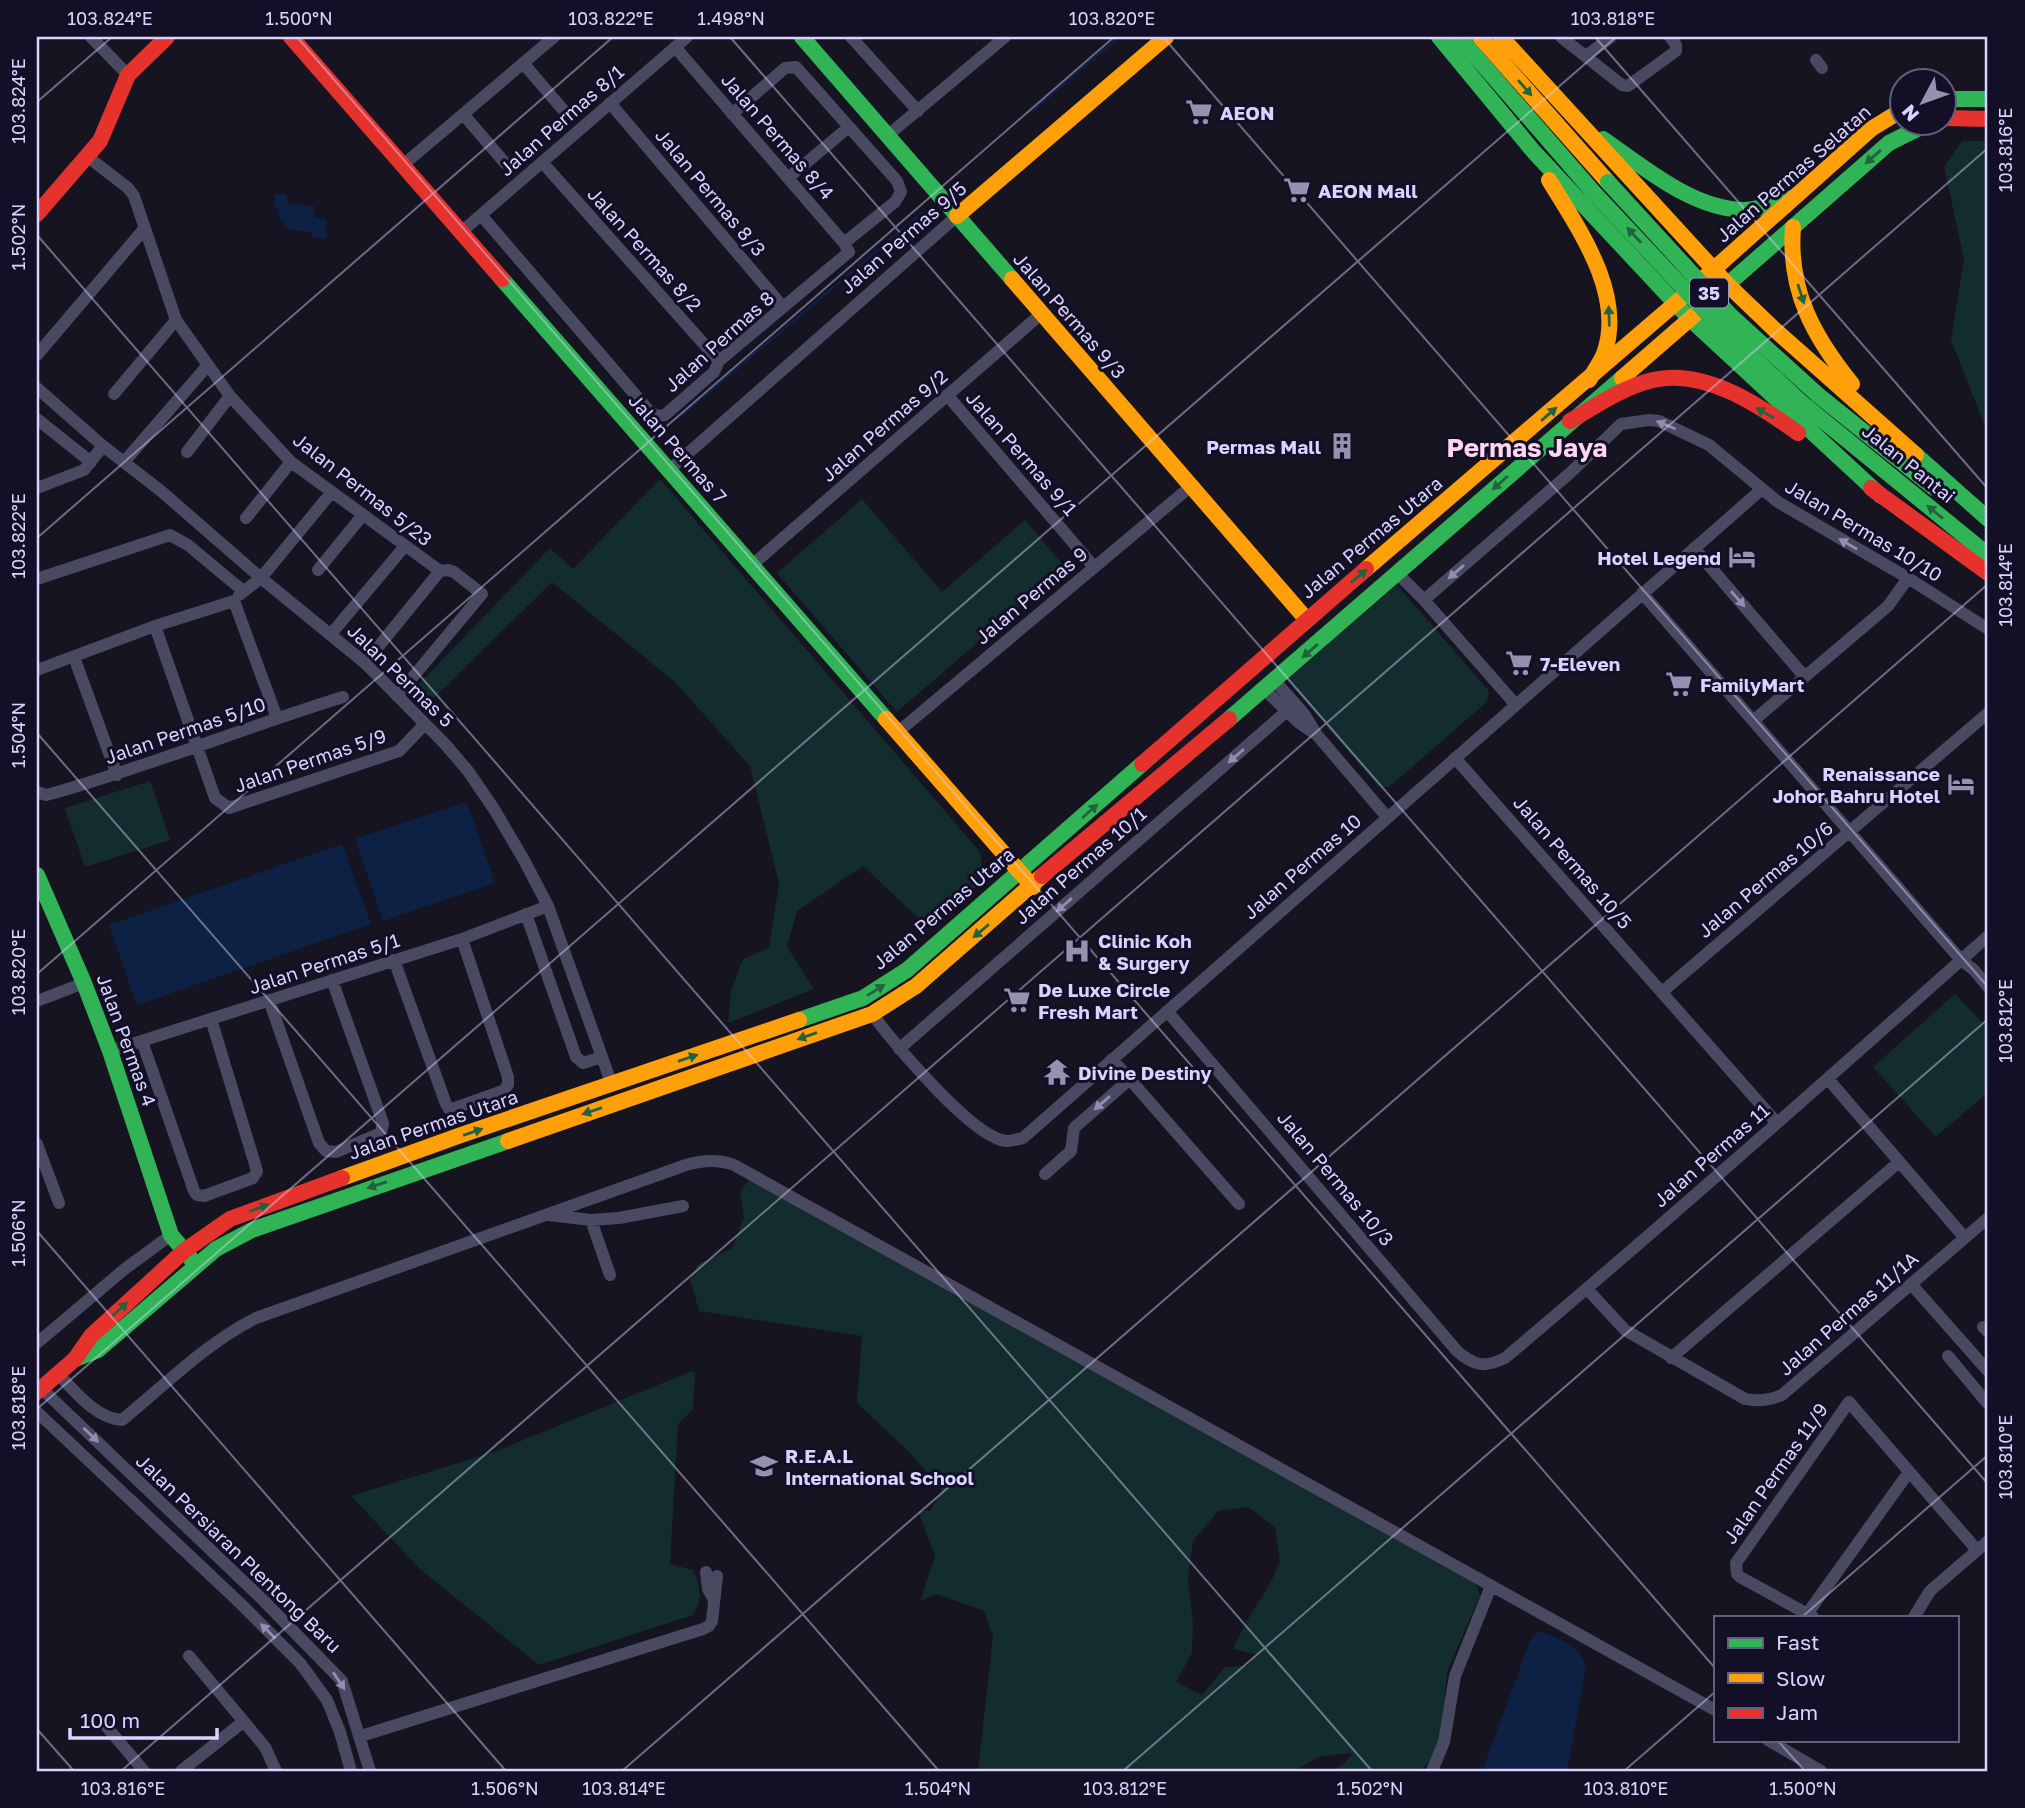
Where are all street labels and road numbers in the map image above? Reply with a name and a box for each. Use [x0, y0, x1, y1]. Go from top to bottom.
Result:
street label: Jalan Permas 8/1 [494, 60, 628, 180]
street label: Jalan Permas 8/4 [717, 68, 839, 204]
street label: Jalan Permas Selatan [1711, 100, 1875, 246]
street label: Jalan Permas 8/3 [651, 124, 771, 260]
street label: Jalan Permas 9/5 [835, 176, 971, 298]
street label: Jalan Permas 8/2 [583, 182, 707, 316]
street label: Jalan Permas 9/3 [1009, 247, 1131, 383]
road number: 35 [1690, 278, 1728, 307]
street label: Jalan Permas 8 [660, 286, 778, 396]
street label: Jalan Permas 9/2 [816, 364, 952, 486]
street label: Jalan Permas 9/1 [962, 386, 1082, 520]
street label: Jalan Permas 7 [624, 389, 732, 507]
street label: Jalan Pantai [1858, 419, 1960, 507]
street label: Jalan Permas 5/23 [289, 428, 437, 550]
street label: Jalan Permas Utara [1296, 471, 1446, 603]
street label: Jalan Permas 10/10 [1781, 474, 1947, 586]
street label: Jalan Permas 9 [970, 541, 1092, 649]
street label: Jalan Permas 5 [343, 619, 459, 731]
street label: Jalan Permas 5/10 [101, 692, 269, 768]
street label: Jalan Permas 5/9 [231, 723, 389, 797]
street label: Jalan Permas 10/5 [1509, 791, 1637, 933]
street label: Jalan Permas 10/1 [1009, 802, 1151, 928]
street label: Jalan Permas 10 [1238, 809, 1366, 923]
street label: Jalan Permas 10/6 [1693, 816, 1837, 942]
street label: Jalan Permas Utara [868, 842, 1018, 974]
street label: Jalan Permas 5/1 [246, 928, 402, 998]
street label: Jalan Permas 4 [92, 971, 162, 1109]
street label: Jalan Permas Utara [345, 1084, 521, 1164]
street label: Jalan Permas 11 [1648, 1098, 1774, 1212]
street label: Jalan Permas 10/3 [1273, 1106, 1399, 1250]
street label: Jalan Permas 11/1A [1774, 1246, 1923, 1380]
street label: Jalan Permas 11/9 [1718, 1398, 1832, 1548]
street label: Jalan Persiaran Plentong Baru [132, 1449, 346, 1657]

